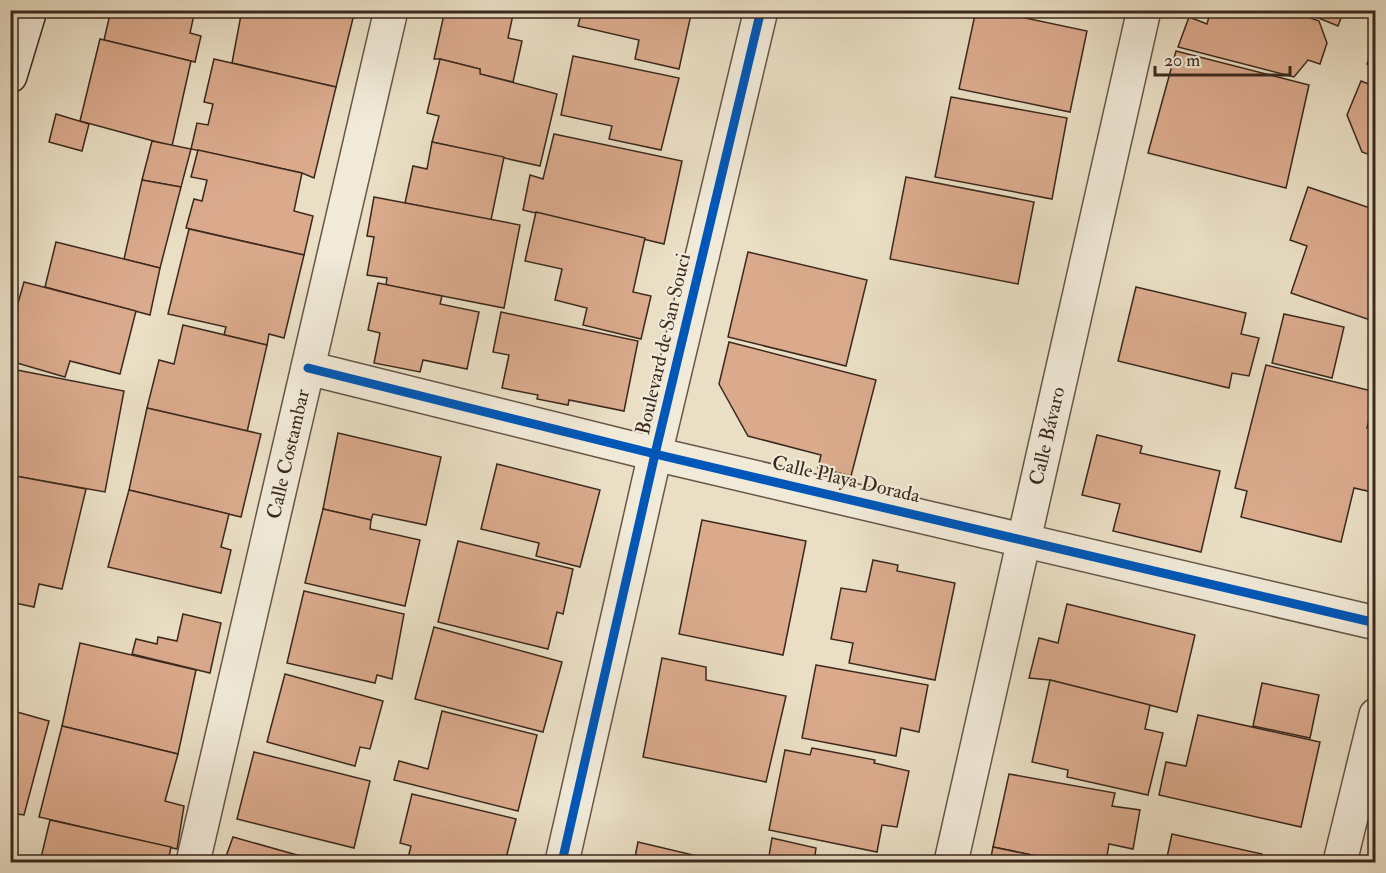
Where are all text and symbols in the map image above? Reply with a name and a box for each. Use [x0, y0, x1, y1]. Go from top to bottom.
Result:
scale bar [1155, 39, 1290, 77]
text: 20 m [1164, 49, 1200, 72]
street label: Boulevard de San Souci [630, 251, 696, 437]
street label: Calle Bávaro [1024, 384, 1070, 488]
street label: Calle Costambar [261, 386, 315, 521]
street label: Calle Playa Dorada [770, 450, 923, 508]

